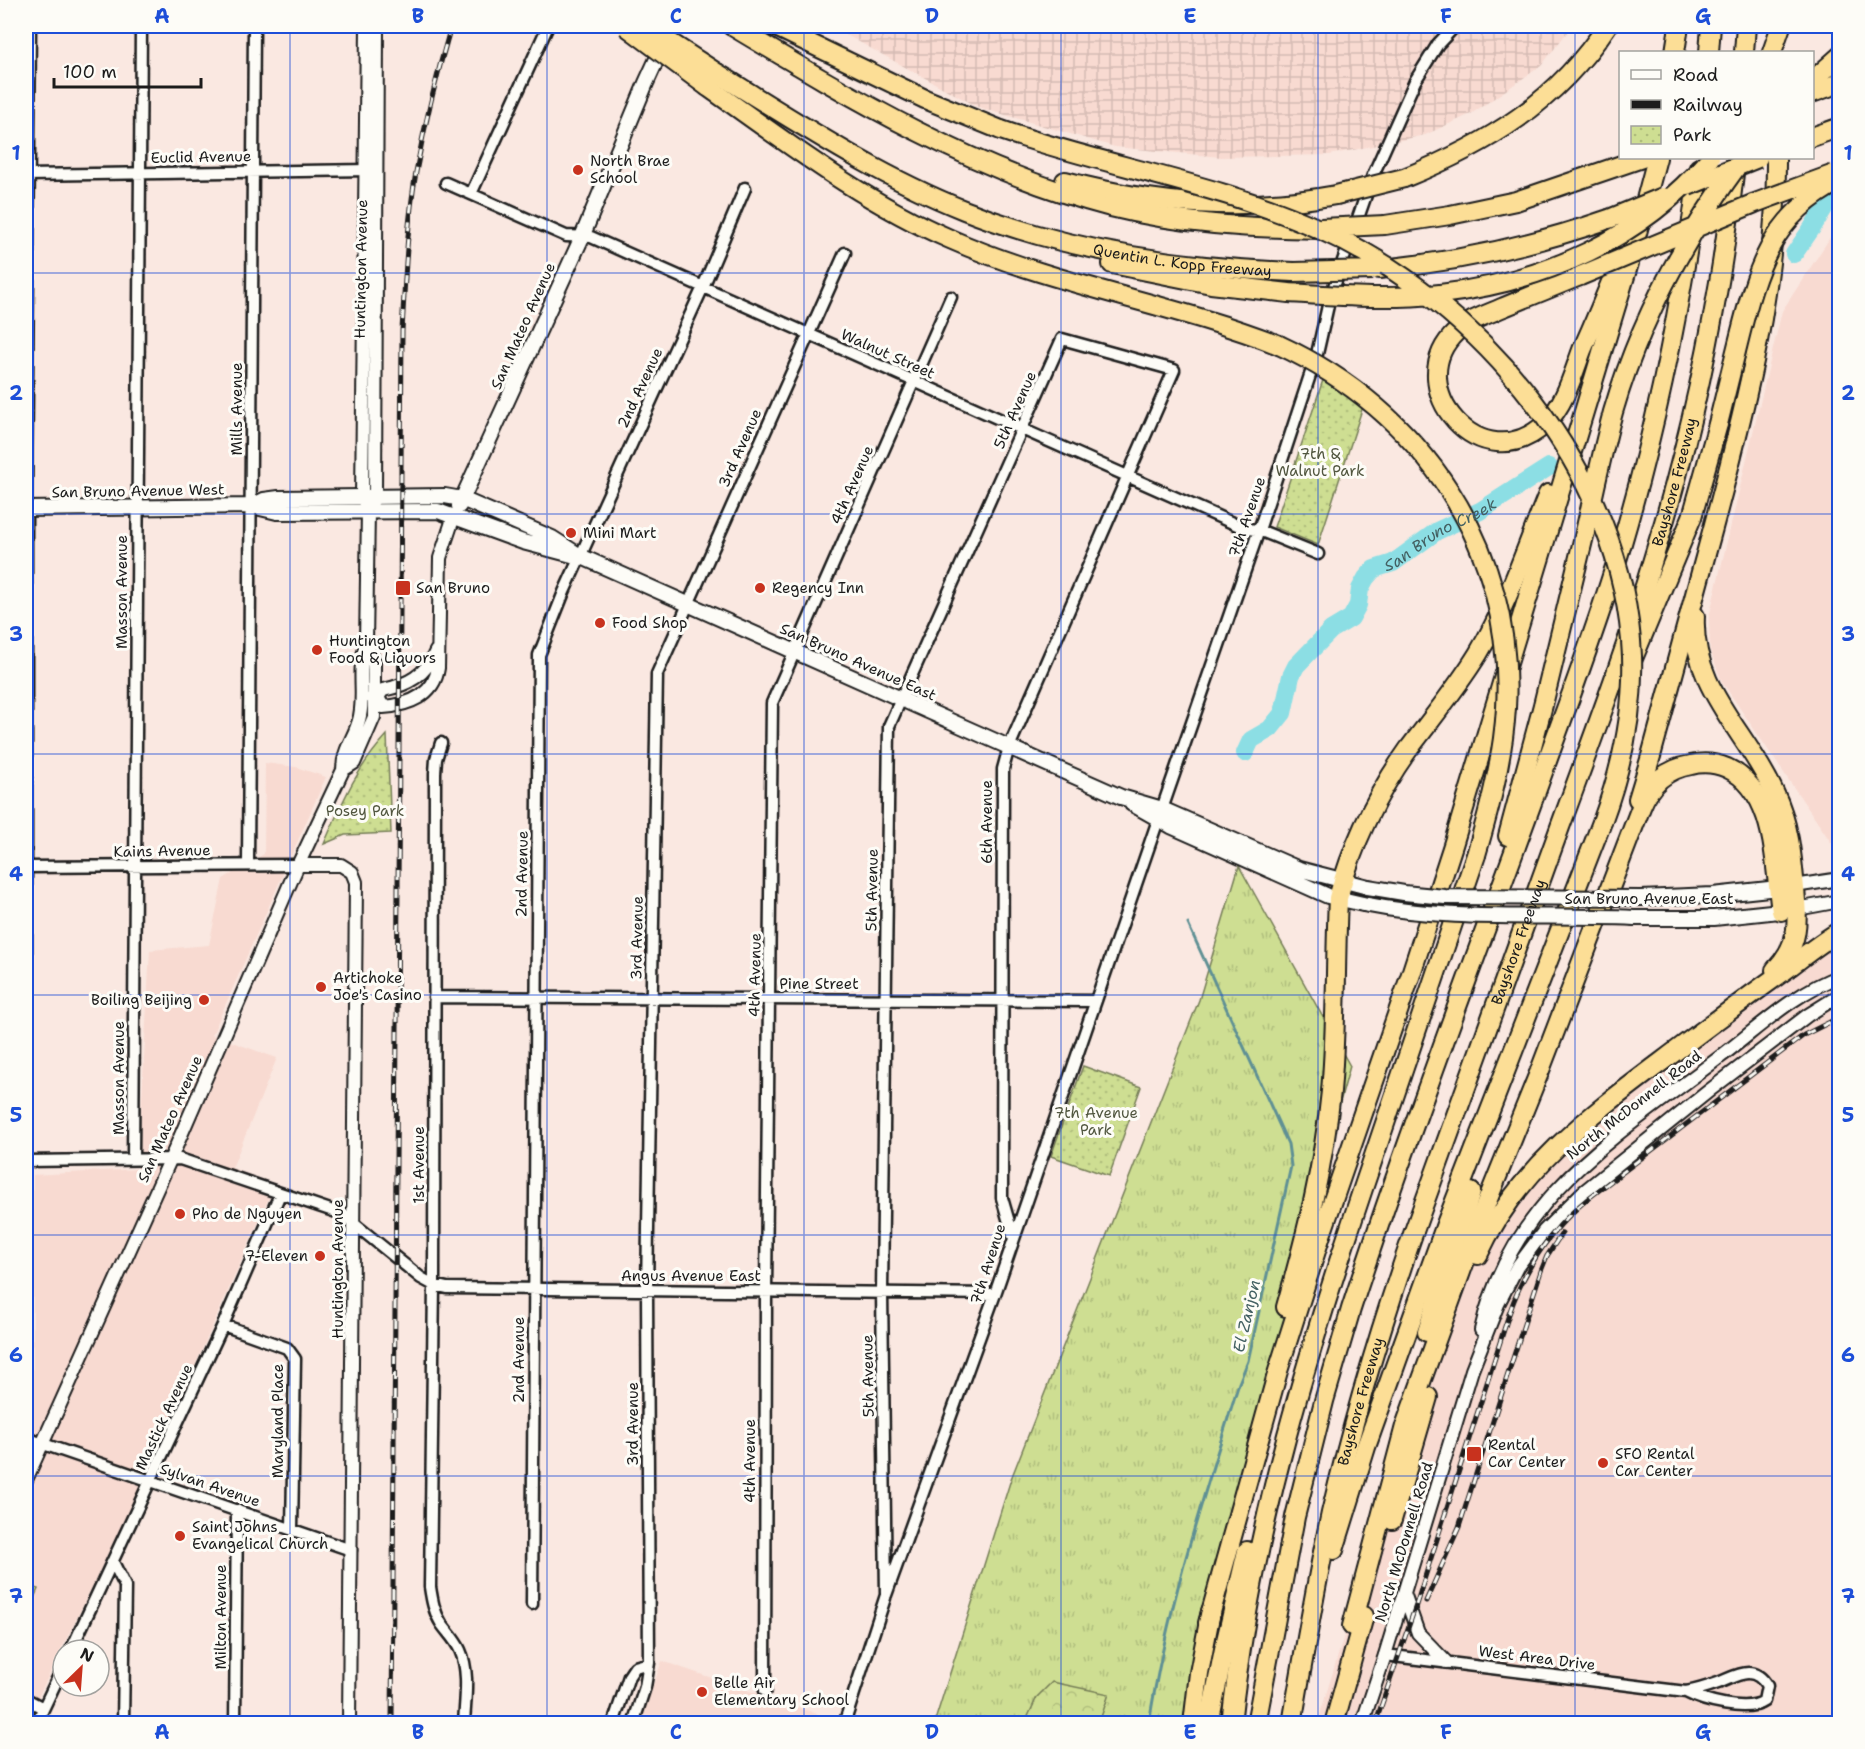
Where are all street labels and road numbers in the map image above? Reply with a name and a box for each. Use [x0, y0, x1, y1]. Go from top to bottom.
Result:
street label: Euclid Avenue [151, 146, 251, 168]
street label: Huntington Avenue [350, 199, 372, 339]
street label: Quentin L. Kopp Freeway [1091, 239, 1272, 281]
street label: San Mateo Avenue [486, 259, 560, 393]
street label: Walnut Street [838, 324, 938, 384]
street label: 2nd Avenue [613, 345, 667, 431]
street label: Mills Avenue [227, 363, 247, 455]
street label: 5th Avenue [989, 368, 1041, 452]
street label: 3rd Avenue [714, 406, 766, 490]
street label: Bayshore Freeway [1648, 416, 1701, 549]
street label: 4th Avenue [826, 443, 878, 527]
street label: 7th Avenue [1224, 474, 1270, 560]
street label: San Bruno Avenue West [51, 479, 225, 503]
street label: Masson Avenue [112, 535, 132, 649]
street label: San Bruno Avenue East [777, 618, 939, 706]
street label: 6th Avenue [977, 780, 997, 864]
street label: 2nd Avenue [511, 831, 533, 917]
street label: Kains Avenue [113, 840, 211, 862]
street label: 5th Avenue [861, 848, 883, 932]
street label: Bayshore Freeway [1487, 876, 1550, 1008]
street label: San Bruno Avenue East [1564, 889, 1734, 909]
street label: 3rd Avenue [626, 896, 648, 980]
street label: 4th Avenue [744, 933, 766, 1017]
street label: Pine Street [779, 974, 859, 994]
street label: Masson Avenue [109, 1021, 129, 1135]
street label: North McDonnell Road [1562, 1046, 1706, 1164]
street label: San Mateo Avenue [133, 1052, 207, 1186]
street label: 1st Avenue [409, 1126, 429, 1204]
street label: Huntington Avenue [328, 1199, 348, 1339]
street label: 7th Avenue [966, 1221, 1010, 1307]
street label: Angus Avenue East [621, 1266, 761, 1286]
street label: 2nd Avenue [509, 1317, 529, 1403]
street label: 5th Avenue [857, 1334, 879, 1418]
street label: Bayshore Freeway [1333, 1335, 1388, 1468]
street label: Mastick Avenue [131, 1361, 197, 1473]
street label: Maryland Place [268, 1364, 288, 1478]
street label: 3rd Avenue [623, 1382, 643, 1466]
street label: 4th Avenue [740, 1419, 760, 1503]
street label: Sylvan Avenue [157, 1458, 263, 1512]
street label: North McDonnell Road [1370, 1459, 1438, 1624]
street label: Milton Avenue [211, 1564, 231, 1670]
street label: West Area Drive [1477, 1641, 1597, 1675]

